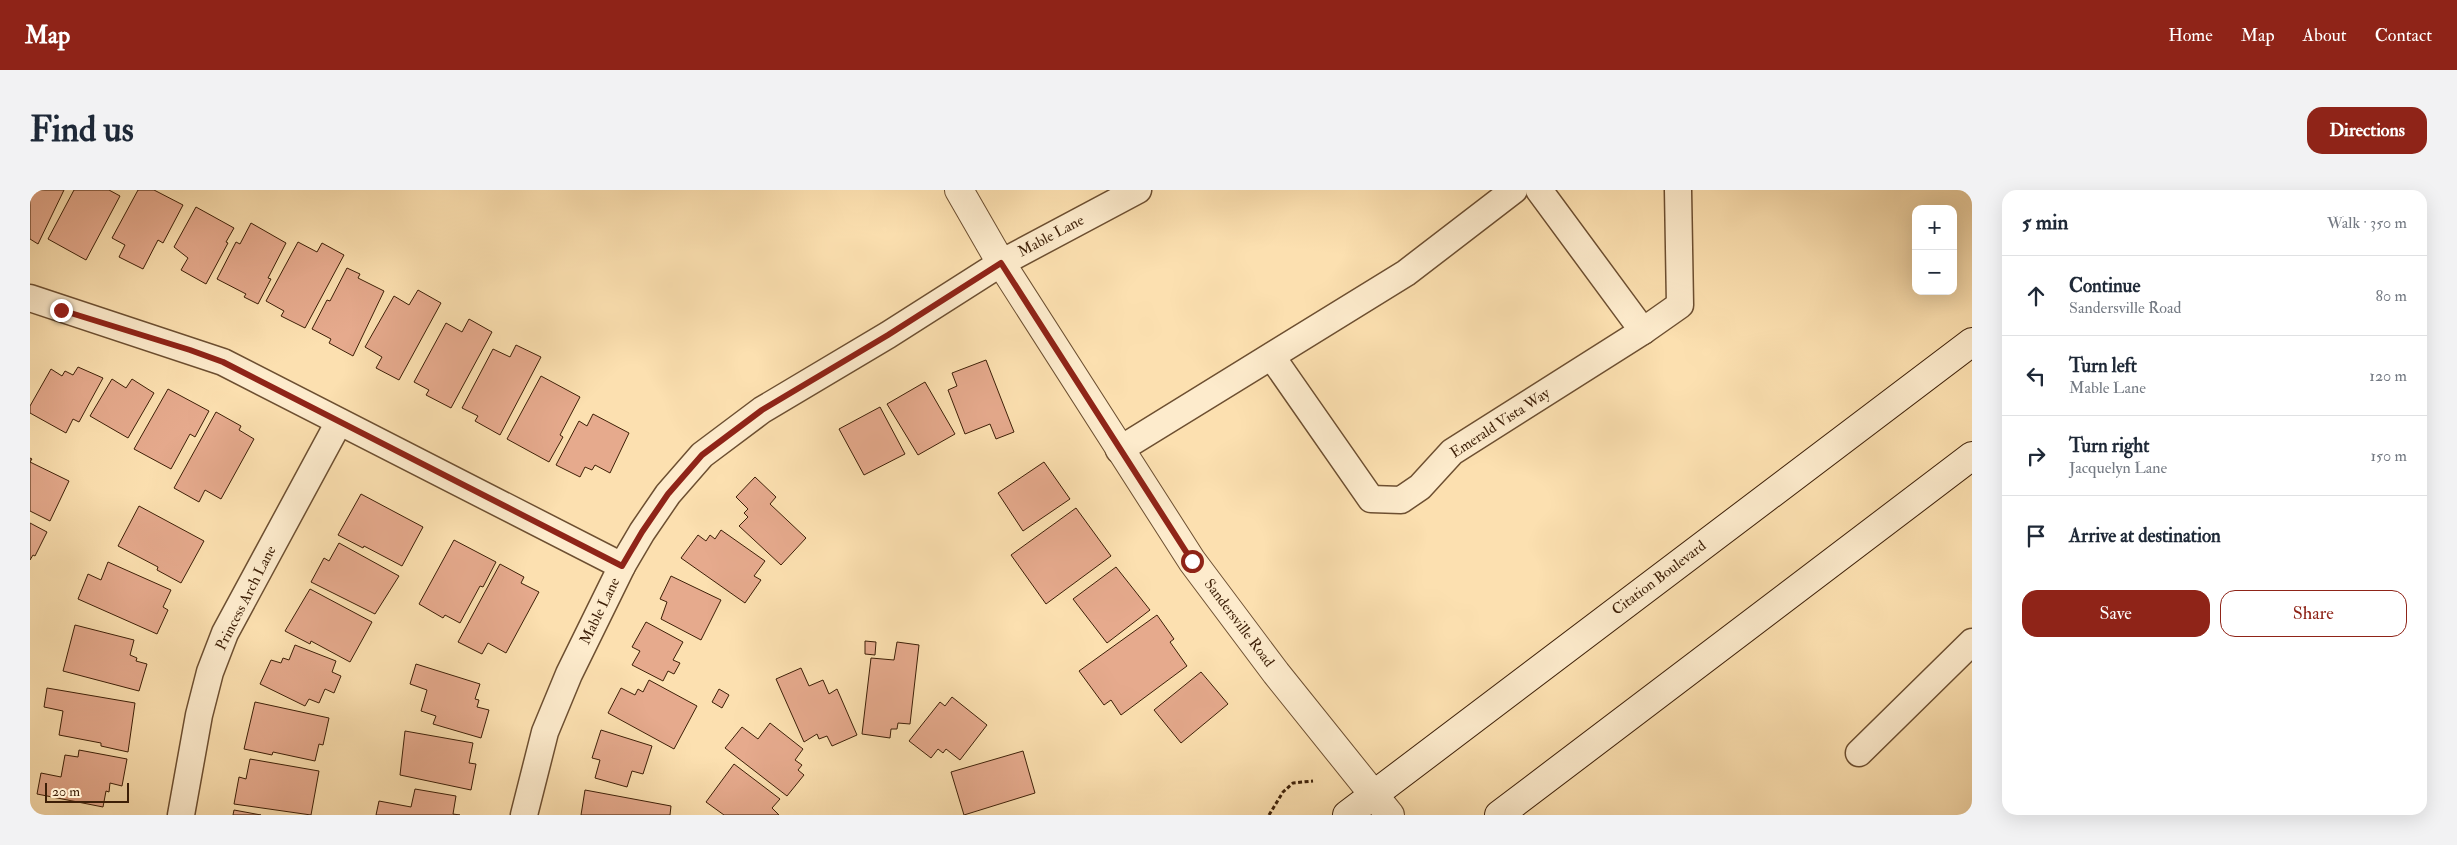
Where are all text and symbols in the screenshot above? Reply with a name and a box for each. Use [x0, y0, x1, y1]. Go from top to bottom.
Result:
text: Map [25, 20, 70, 51]
text: Home [2168, 24, 2213, 47]
text: Map [2241, 24, 2275, 47]
text: About [2303, 24, 2347, 47]
text: Contact [2375, 24, 2432, 47]
button: Directions [2307, 107, 2427, 154]
text: Find us [30, 108, 134, 152]
map controls [1912, 205, 1957, 295]
button: + [1912, 205, 1957, 250]
text: 5 min [2022, 209, 2068, 236]
street label: Mable Lane [1015, 211, 1087, 261]
text: Walk · 350 m [2327, 213, 2407, 233]
button: − [1912, 250, 1957, 295]
text: Continue [2069, 274, 2140, 298]
icon: ahead [2022, 282, 2050, 310]
text: 80 m [2376, 286, 2407, 306]
text: Sandersville Road [2069, 298, 2181, 318]
route end [50, 299, 73, 322]
text: Turn left [2069, 354, 2137, 378]
icon: left [2022, 362, 2050, 390]
text: 120 m [2369, 366, 2407, 386]
text: Mable Lane [2069, 378, 2146, 398]
street label: Emerald Vista Way [1447, 383, 1554, 462]
text: Turn right [2069, 434, 2149, 458]
icon: right [2022, 442, 2050, 470]
text: 150 m [2370, 446, 2407, 466]
text: Jacquelyn Lane [2069, 458, 2167, 478]
icon: arrive [2022, 522, 2050, 550]
text: Arrive at destination [2069, 524, 2221, 548]
street label: Citation Boulevard [1608, 536, 1710, 620]
street label: Princess Arch Lane [211, 543, 281, 653]
route start [1181, 550, 1204, 573]
street label: Mable Lane [576, 574, 624, 648]
street label: Sandersville Road [1200, 575, 1279, 671]
button: Save [2022, 590, 2210, 637]
button: Share [2220, 590, 2407, 637]
scale bar [45, 780, 129, 803]
text: 20 m [52, 783, 80, 800]

